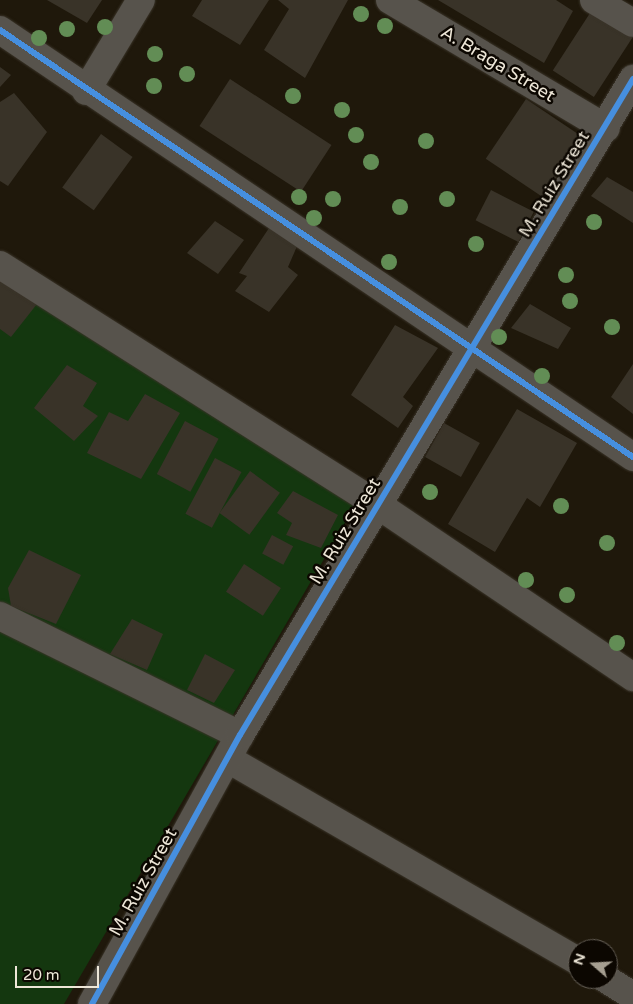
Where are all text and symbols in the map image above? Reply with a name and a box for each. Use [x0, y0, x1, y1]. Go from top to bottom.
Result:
street label: A. Braga Street [437, 21, 559, 107]
street label: M. Ruiz Street [514, 127, 594, 241]
street label: M. Ruiz Street [305, 474, 385, 588]
street label: M. Ruiz Street [104, 824, 182, 940]
north arrow [568, 939, 618, 989]
text: N [569, 951, 589, 967]
scale bar [18, 956, 101, 988]
text: 20 m [23, 966, 60, 984]

